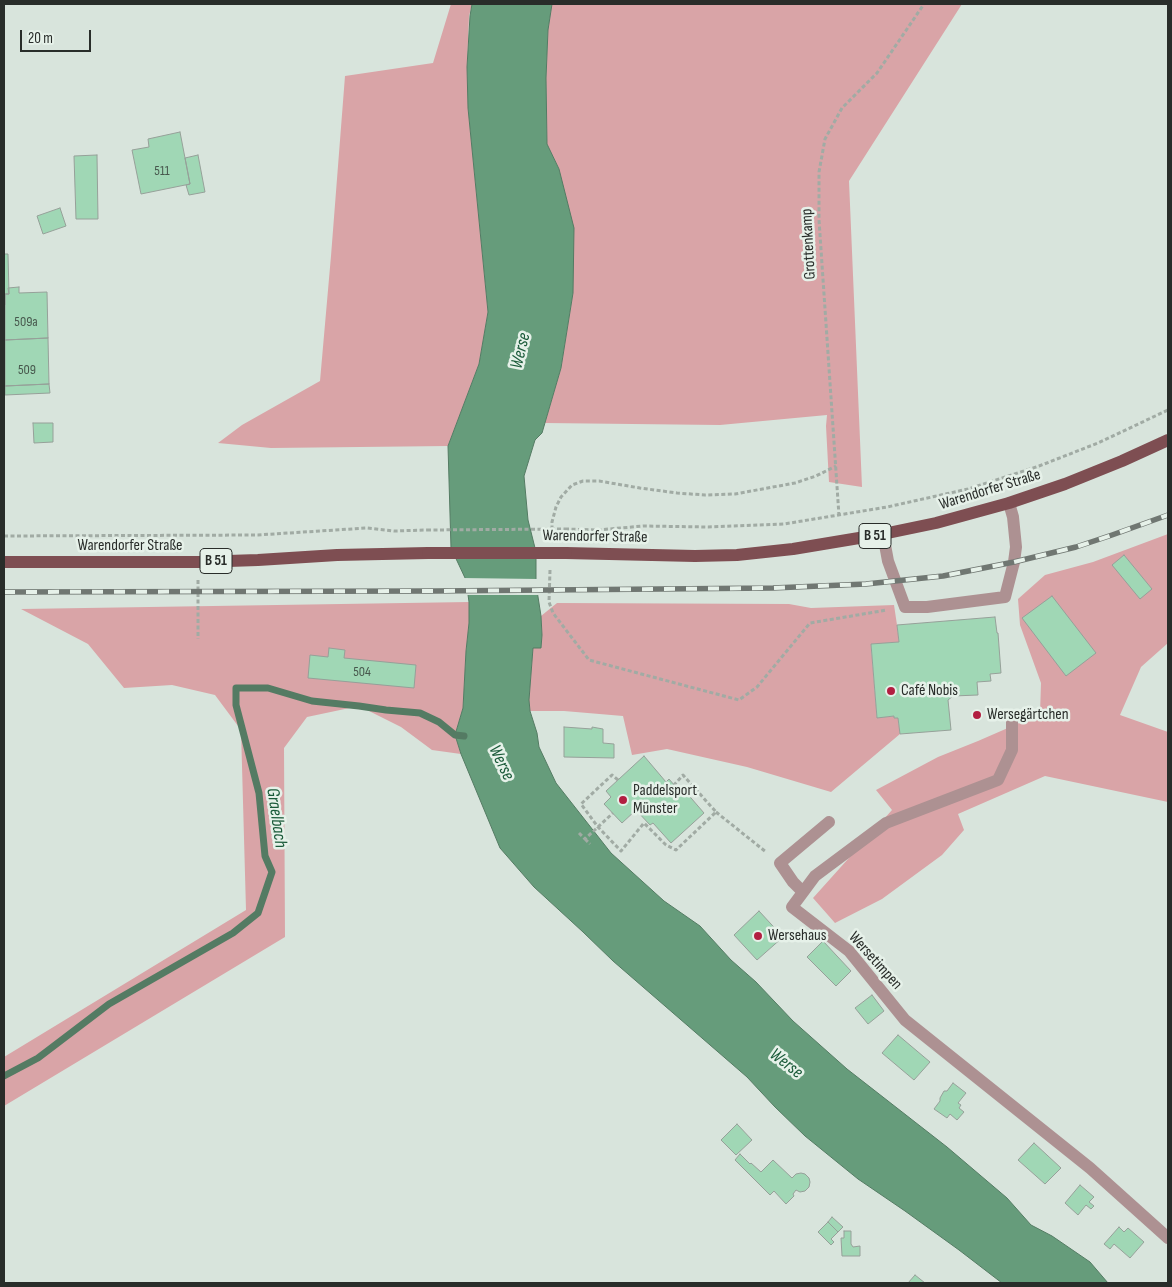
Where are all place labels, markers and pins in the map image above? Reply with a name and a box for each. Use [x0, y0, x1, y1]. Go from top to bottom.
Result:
place label: Café Nobis [901, 681, 958, 701]
marker: Café Nobis [885, 685, 897, 697]
place label: Wersegärtchen [987, 705, 1069, 725]
marker: Wersegärtchen [971, 709, 983, 721]
place label: Paddelsport Münster [633, 781, 697, 819]
marker: Paddelsport Münster [617, 794, 629, 806]
place label: Wersehaus [768, 926, 827, 946]
marker: Wersehaus [752, 930, 764, 942]

